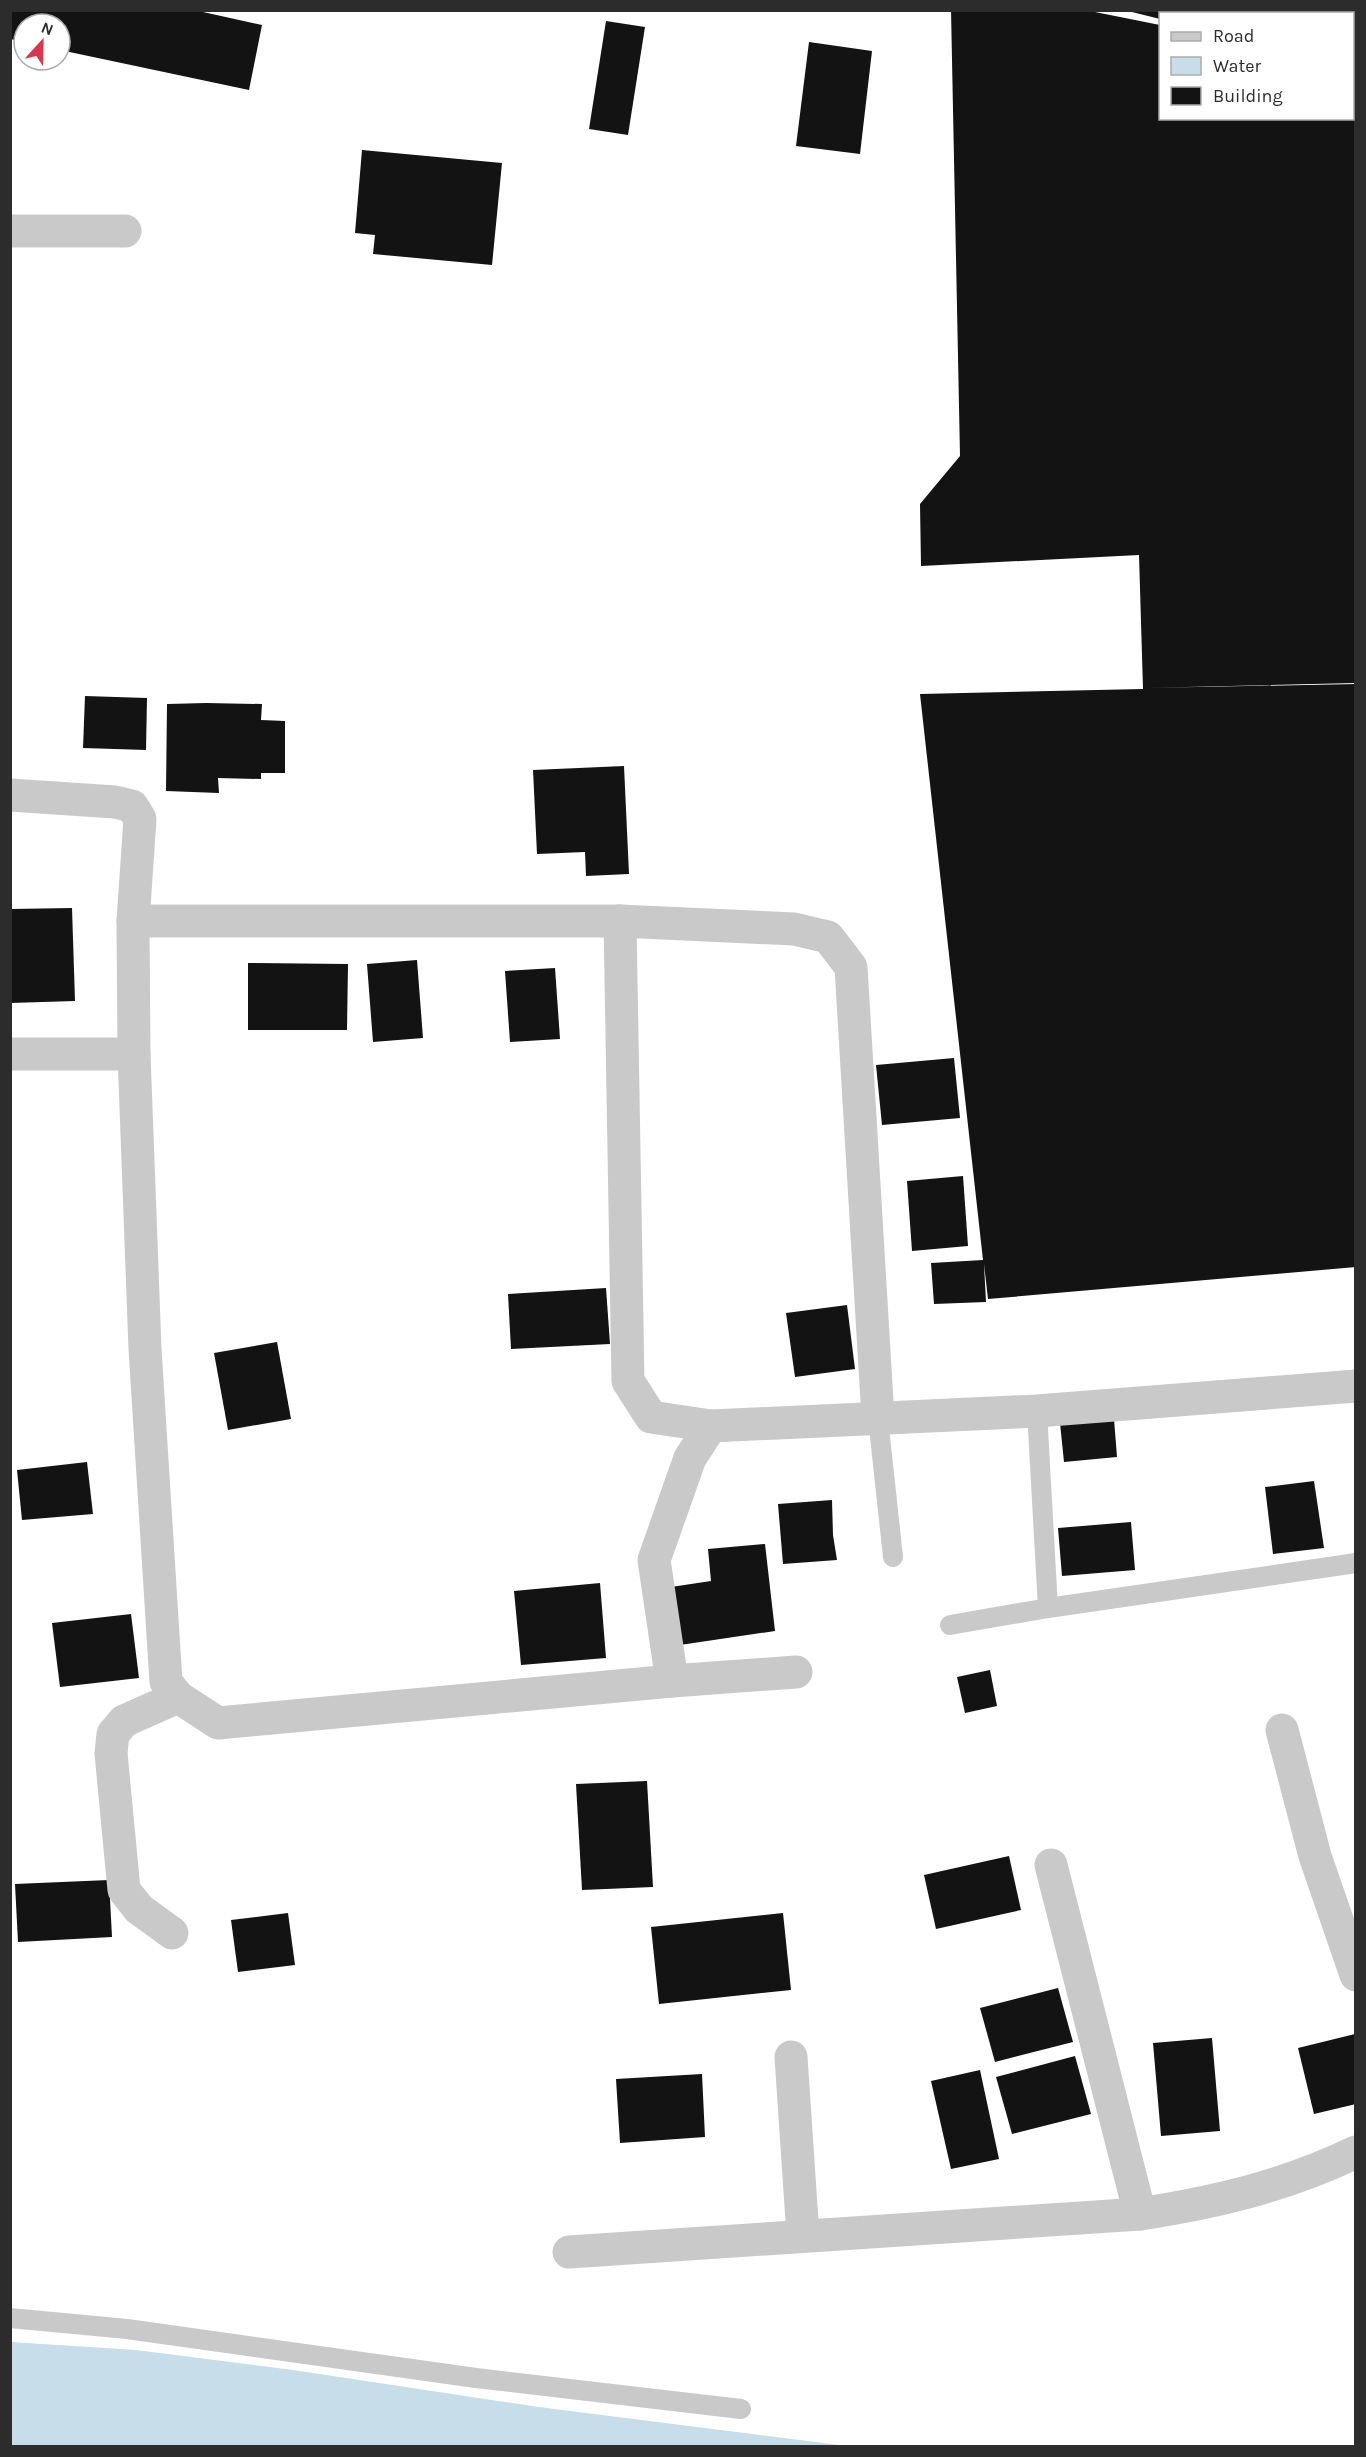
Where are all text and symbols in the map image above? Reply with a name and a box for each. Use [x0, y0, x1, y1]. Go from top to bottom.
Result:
north arrow [12, 12, 72, 72]
legend [1159, 12, 1354, 120]
text: N [39, 18, 56, 40]
text: Road [1213, 25, 1254, 47]
text: Water [1213, 55, 1261, 77]
text: Building [1213, 85, 1283, 107]

